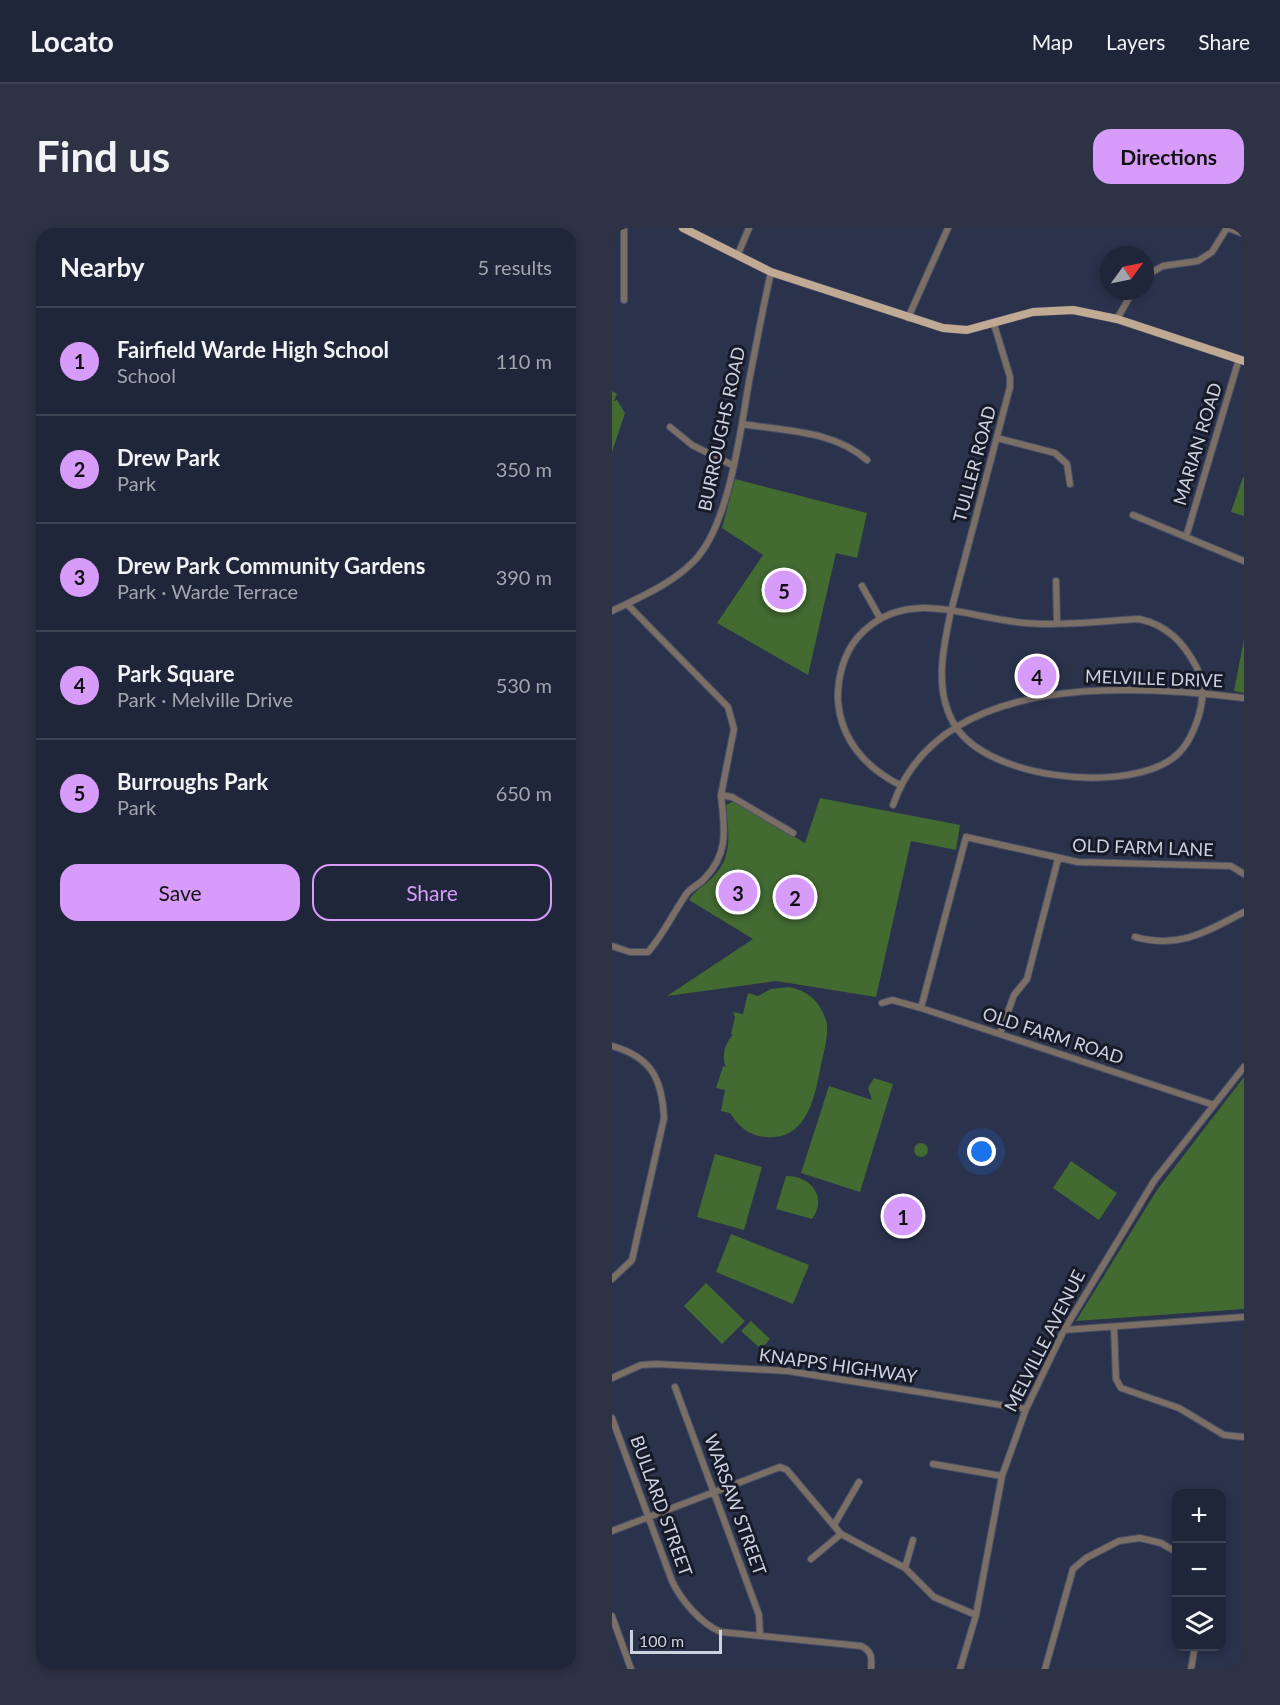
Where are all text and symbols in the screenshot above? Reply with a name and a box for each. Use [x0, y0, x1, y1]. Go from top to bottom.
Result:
text: Locato [30, 24, 114, 58]
text: Map [1032, 29, 1073, 54]
text: Layers [1106, 29, 1165, 54]
text: Share [1198, 29, 1250, 54]
button: Directions [1093, 129, 1244, 184]
text: Find us [36, 131, 170, 181]
north arrow [1100, 246, 1154, 300]
text: Nearby [60, 251, 145, 283]
text: 5 results [477, 255, 552, 279]
text: Fairfield Warde High School [117, 336, 389, 363]
street label: BURROUGHS ROAD [693, 345, 749, 513]
text: 1 [74, 349, 85, 373]
text: 110 m [496, 349, 552, 373]
text: School [117, 363, 176, 387]
street label: MARIAN ROAD [1168, 380, 1226, 508]
street label: TULLER ROAD [948, 403, 1000, 524]
text: Drew Park [117, 444, 220, 471]
text: 2 [74, 457, 85, 481]
text: 350 m [496, 457, 552, 481]
text: Park [117, 471, 156, 495]
text: Drew Park Community Gardens [117, 552, 425, 579]
text: 3 [74, 565, 85, 589]
text: 390 m [496, 565, 552, 589]
pin: 5 [764, 568, 804, 613]
text: Park · Warde Terrace [117, 579, 298, 603]
pin: 4 [1018, 654, 1056, 698]
text: Park Square [117, 660, 234, 687]
street label: MELVILLE DRIVE [1085, 665, 1223, 691]
text: 4 [74, 673, 85, 697]
text: 530 m [496, 673, 552, 697]
text: Park · Melville Drive [117, 687, 293, 711]
text: Burroughs Park [117, 768, 268, 795]
text: 5 [74, 781, 85, 805]
text: 650 m [496, 781, 552, 805]
text: Park [117, 795, 156, 819]
street label: OLD FARM LANE [1072, 834, 1214, 860]
button: Save [60, 864, 300, 921]
button: Share [312, 864, 552, 921]
pin: 3 [718, 870, 758, 914]
pin: 2 [776, 874, 814, 920]
street label: OLD FARM ROAD [980, 1002, 1127, 1068]
your location [967, 1137, 996, 1166]
pin: 1 [884, 1194, 922, 1238]
street label: MELVILLE AVENUE [999, 1266, 1089, 1415]
street label: KNAPPS HIGHWAY [758, 1343, 919, 1387]
street label: WARSAW STREET [700, 1431, 772, 1578]
street label: BULLARD STREET [626, 1432, 698, 1579]
map controls [1172, 1489, 1226, 1651]
button: + [1172, 1489, 1226, 1543]
button: − [1172, 1543, 1226, 1597]
button: layers [1172, 1597, 1226, 1651]
scale bar [630, 1627, 722, 1654]
text: 100 m [639, 1631, 684, 1650]

